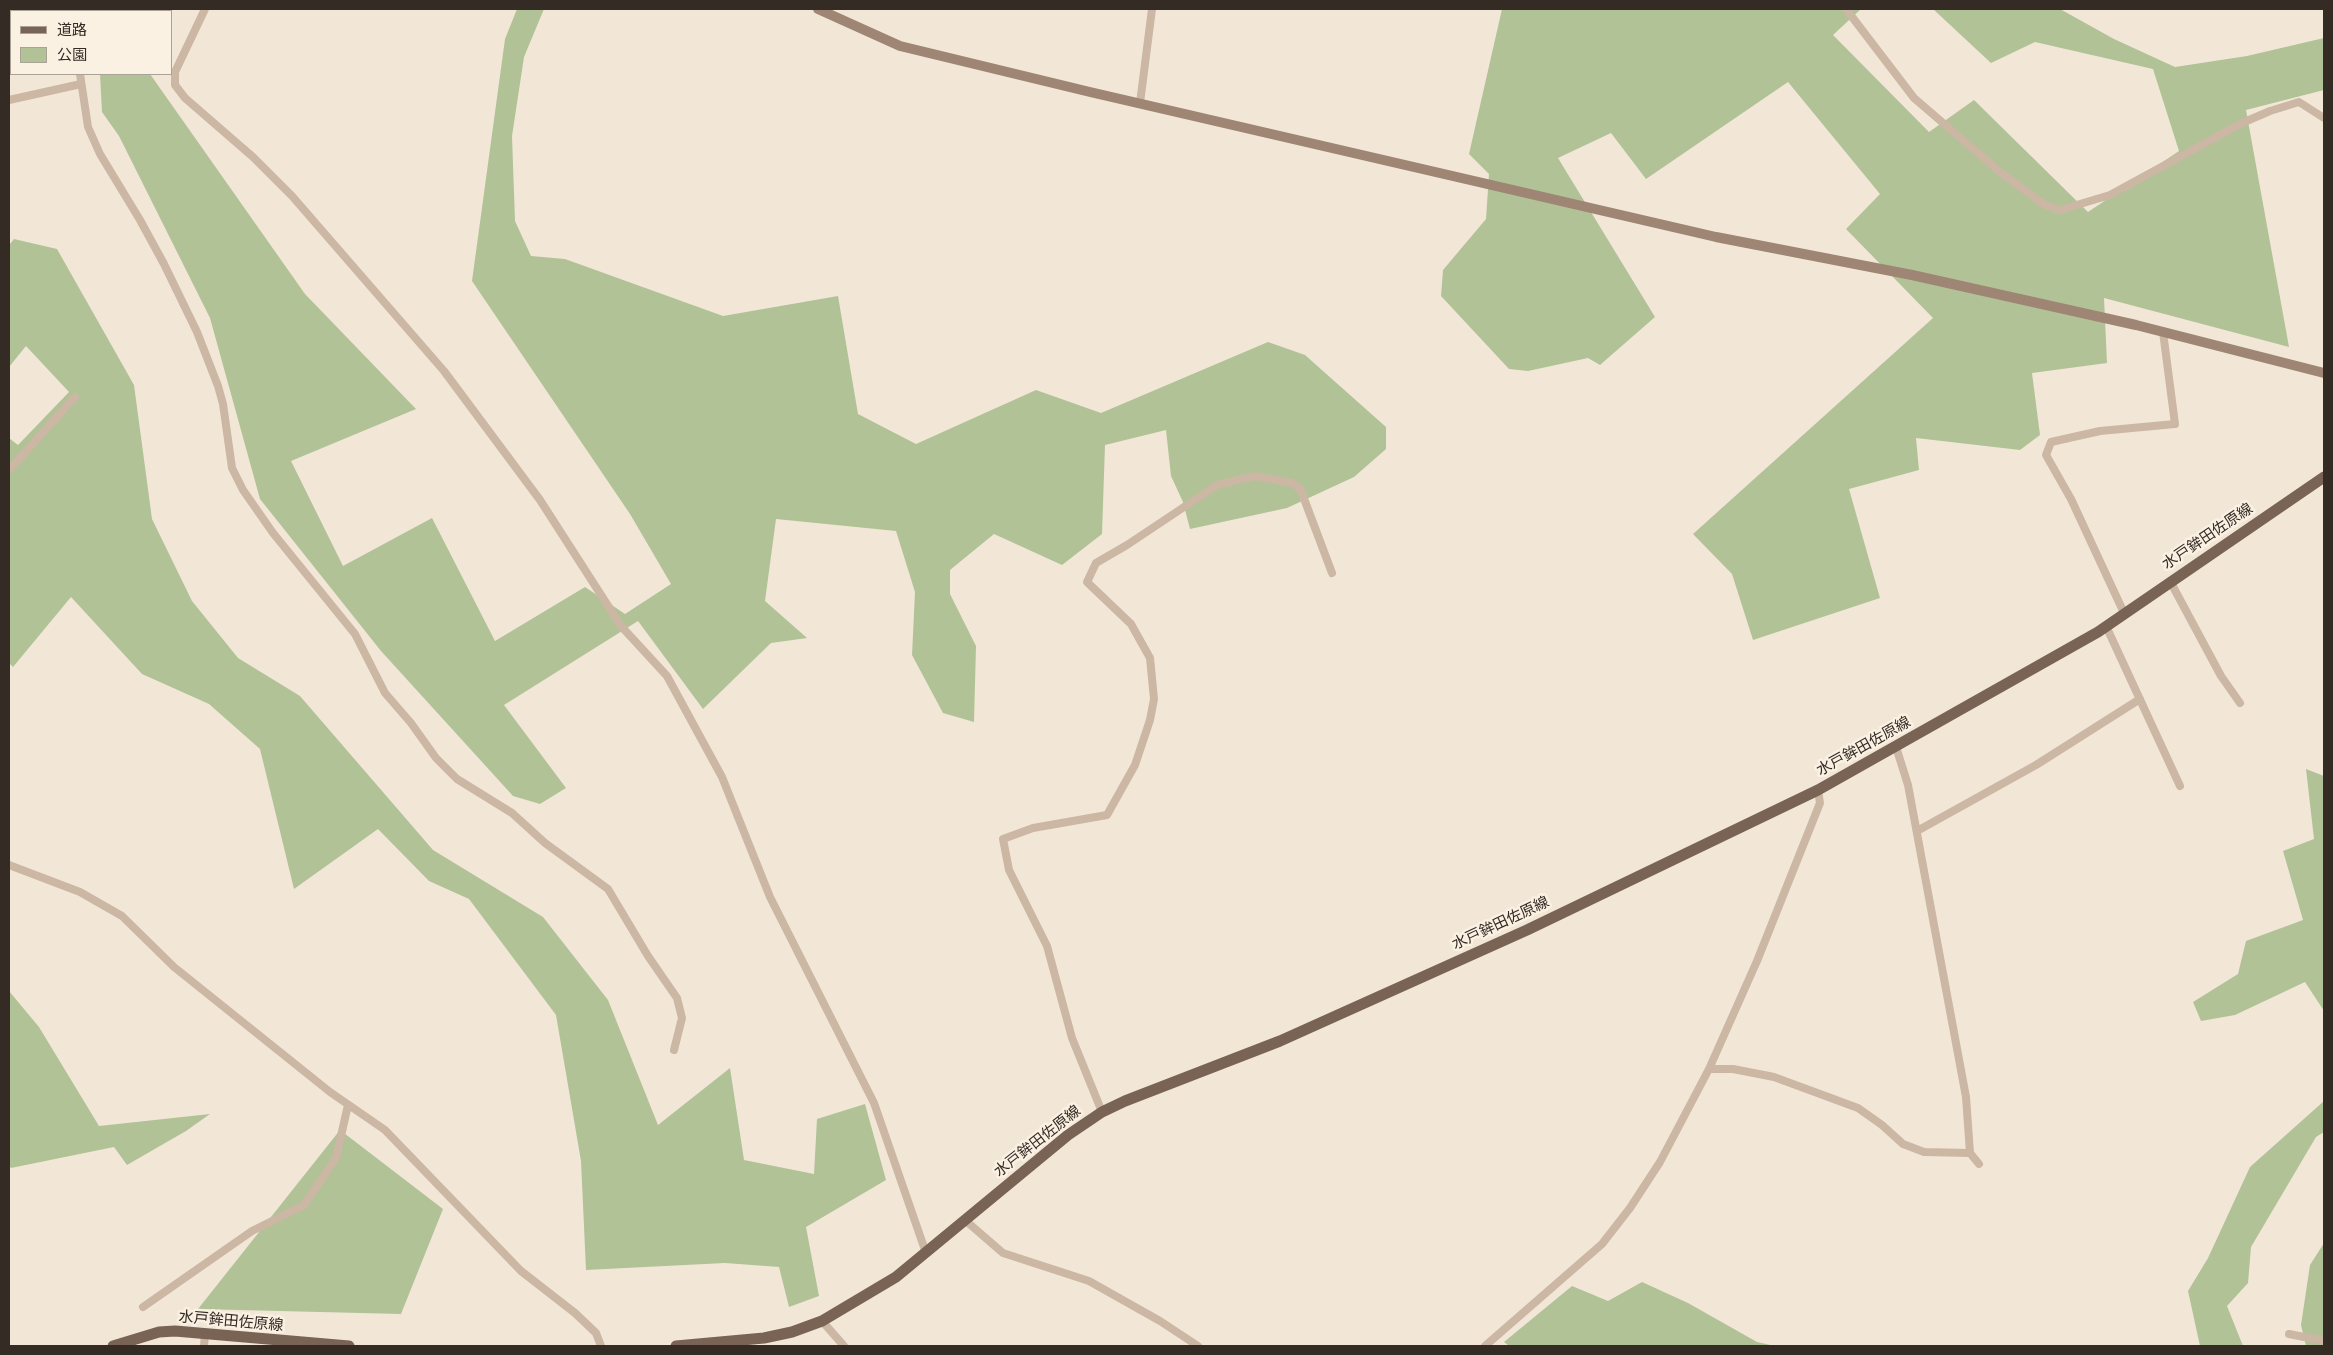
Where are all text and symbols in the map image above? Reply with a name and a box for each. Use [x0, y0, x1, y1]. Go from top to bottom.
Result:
legend [10, 10, 172, 75]
text: 道路 [57, 19, 87, 40]
text: 公園 [57, 44, 87, 65]
street label: 水戸鉾田佐原線 [2159, 500, 2257, 574]
street label: 水戸鉾田佐原線 [1814, 714, 1914, 780]
street label: 水戸鉾田佐原線 [1450, 894, 1552, 954]
street label: 水戸鉾田佐原線 [991, 1103, 1085, 1181]
street label: 水戸鉾田佐原線 [178, 1308, 284, 1336]

